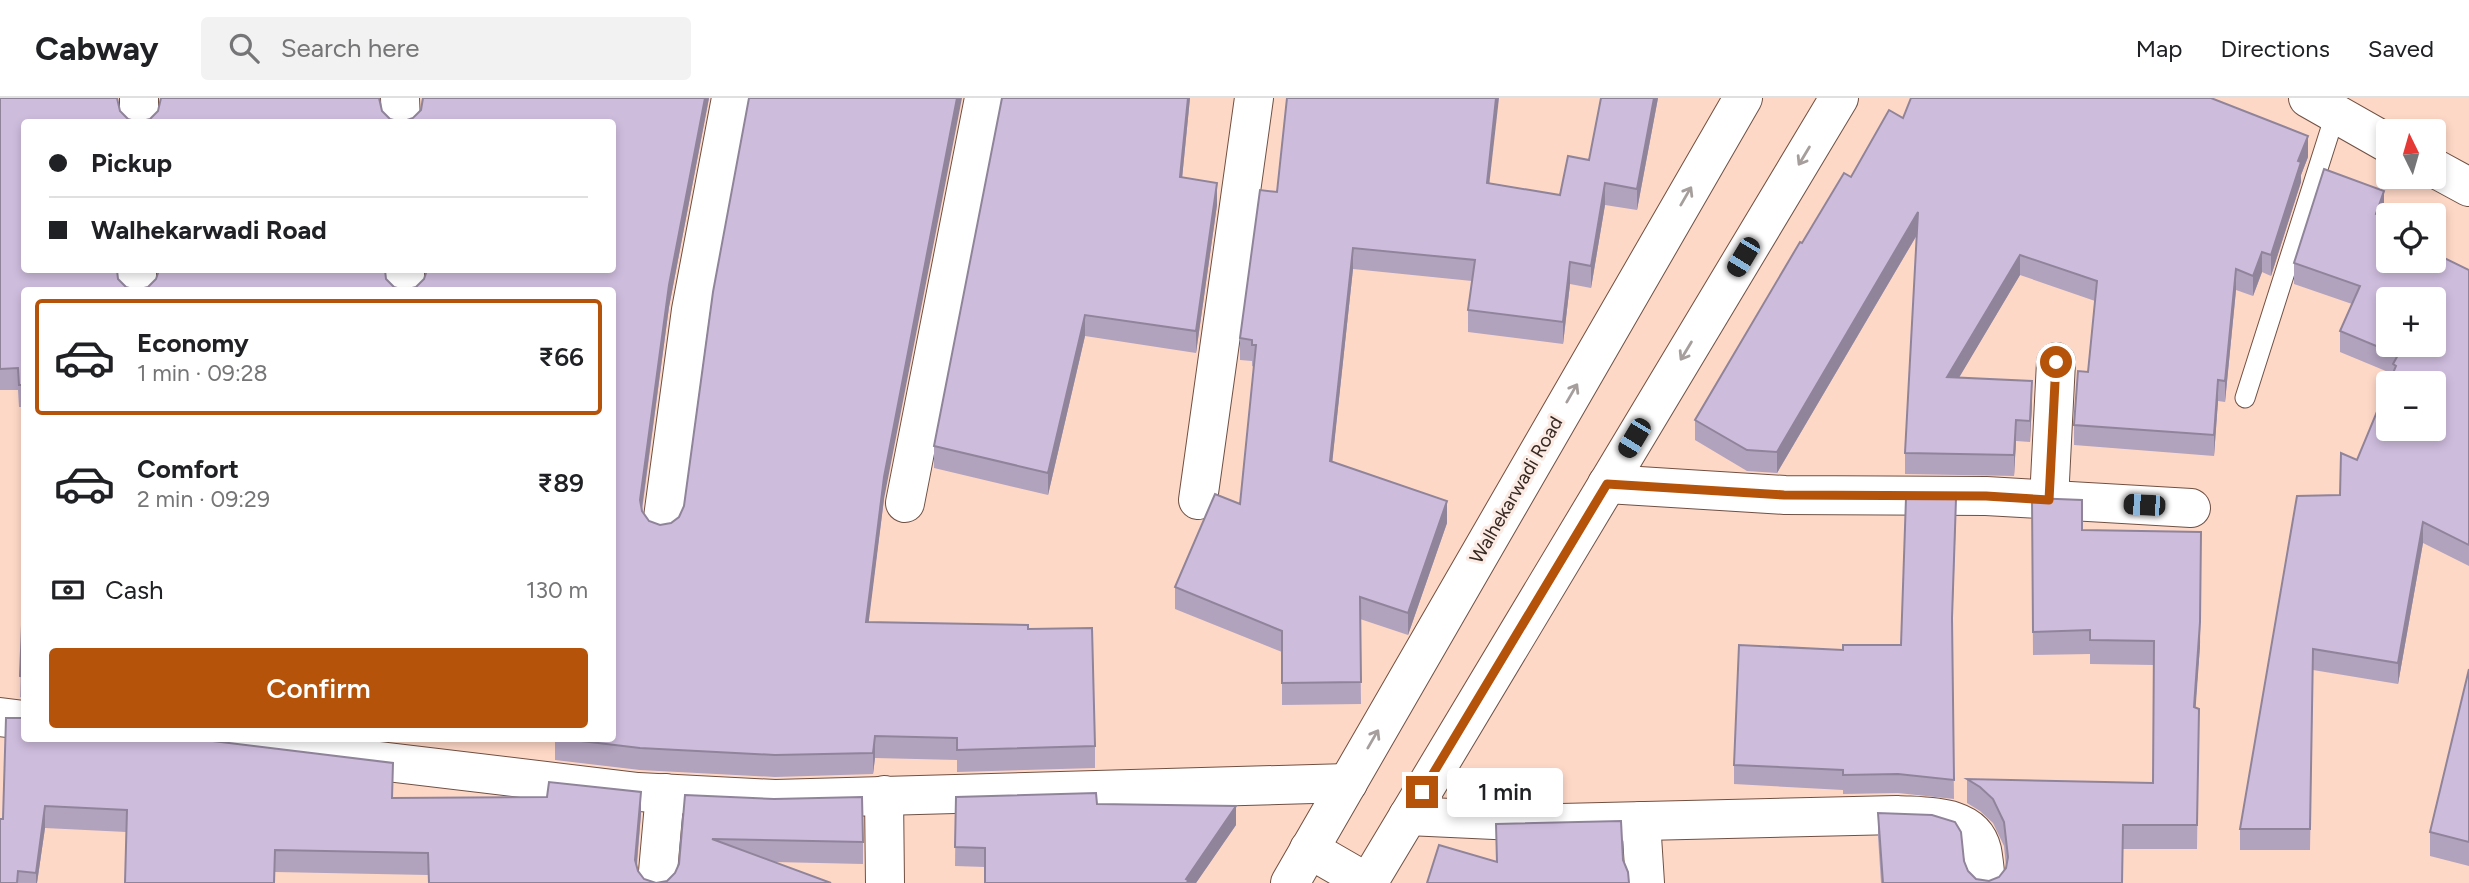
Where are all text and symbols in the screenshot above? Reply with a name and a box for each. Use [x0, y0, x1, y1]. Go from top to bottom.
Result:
search box [201, 17, 691, 80]
text: Cabway [35, 29, 159, 68]
icon: search [225, 29, 263, 67]
text: Search here [281, 32, 420, 64]
text: Map [2136, 34, 2182, 63]
text: Directions [2220, 34, 2330, 63]
text: Saved [2368, 34, 2434, 63]
north arrow [2376, 119, 2446, 189]
map controls [2376, 119, 2446, 441]
one-way arrow [1796, 146, 1810, 166]
text: Pickup [91, 147, 172, 179]
one-way arrow [1679, 187, 1693, 207]
button: locate [2376, 203, 2446, 273]
text: Walhekarwadi Road [91, 214, 327, 246]
car [1724, 234, 1763, 280]
button: + [2376, 287, 2446, 357]
icon: car [53, 326, 116, 389]
text: Economy [137, 327, 249, 359]
text: ₹66 [538, 341, 584, 373]
one-way arrow [1679, 341, 1693, 361]
route start [2040, 346, 2072, 378]
text: 1 min · 09:28 [137, 359, 268, 387]
button: − [2376, 371, 2446, 441]
one-way arrow [1565, 384, 1579, 404]
street label: Walhekarwadi Road [1465, 412, 1567, 568]
car [1615, 415, 1654, 461]
icon: car [53, 452, 116, 515]
text: Comfort [137, 453, 239, 485]
text: ₹89 [537, 467, 584, 499]
text: 2 min · 09:29 [137, 485, 270, 513]
car [2123, 493, 2166, 517]
icon: cash [49, 571, 87, 609]
text: Cash [105, 574, 164, 606]
text: 130 m [526, 576, 588, 604]
button: Confirm [49, 648, 588, 728]
one-way arrow [1367, 729, 1380, 750]
callout: 1 min [1446, 768, 1562, 816]
route end [1406, 776, 1438, 808]
text: 1 min [1478, 778, 1532, 806]

